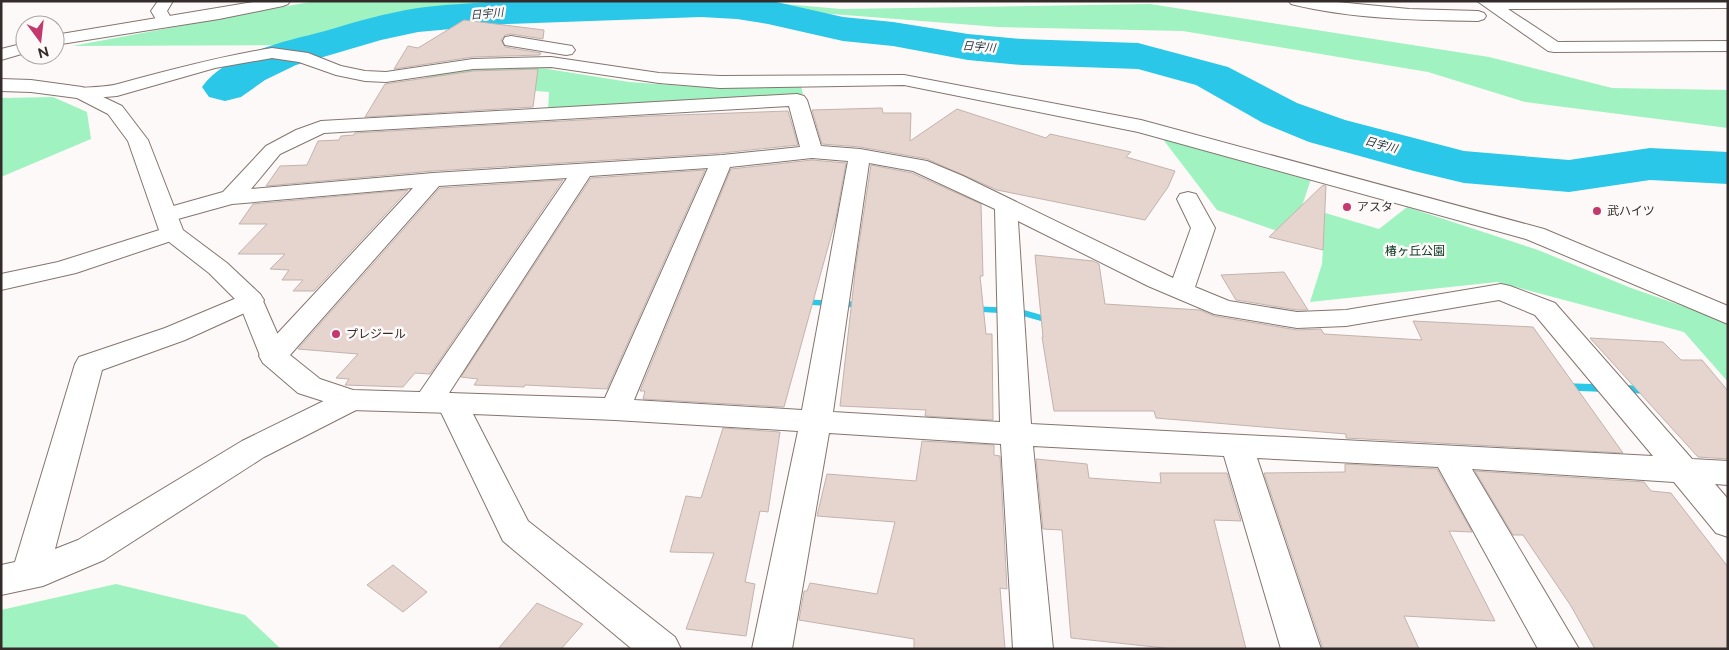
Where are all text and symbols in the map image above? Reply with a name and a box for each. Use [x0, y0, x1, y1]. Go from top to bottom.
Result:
water label: 日宇川 [470, 6, 505, 22]
north arrow [15, 15, 65, 65]
water label: 日宇川 [962, 39, 997, 55]
text: N [36, 43, 51, 62]
water label: 日宇川 [1363, 134, 1400, 156]
place label: アスタ [1357, 200, 1393, 214]
marker: アスタ [1341, 201, 1353, 213]
place label: 武ハイツ [1607, 204, 1655, 218]
marker: 武ハイツ [1591, 205, 1603, 217]
park label: 椿ヶ丘公園 [1385, 244, 1445, 258]
place label: プレジール [346, 327, 406, 341]
marker: プレジール [330, 328, 342, 340]

